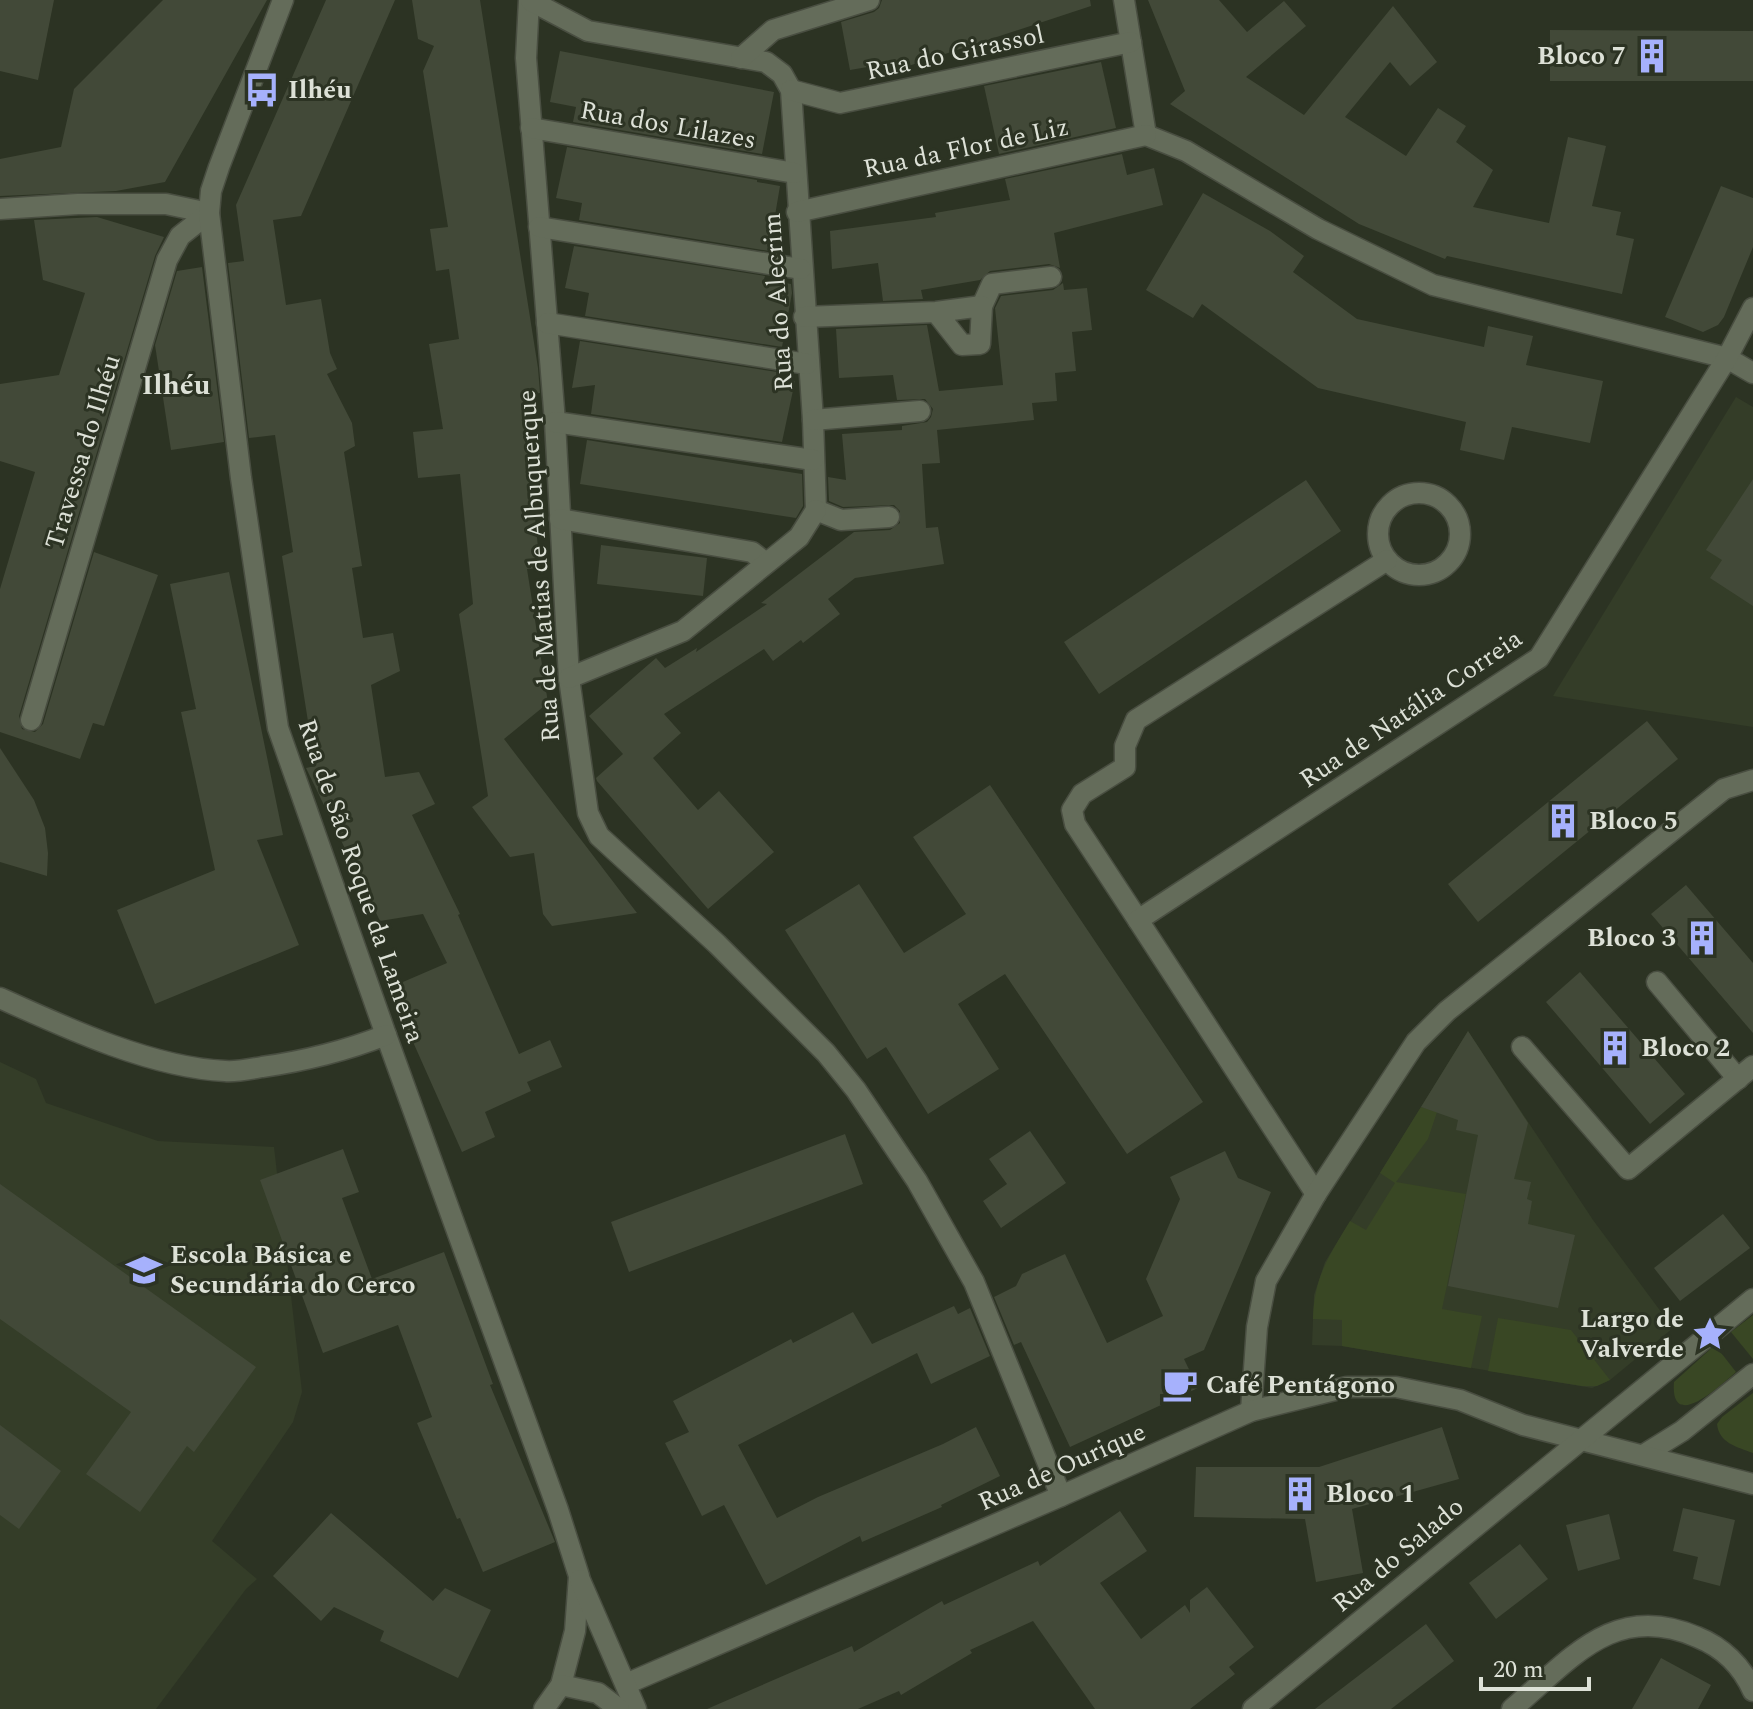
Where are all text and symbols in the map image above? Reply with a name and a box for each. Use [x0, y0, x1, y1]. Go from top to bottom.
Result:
street label: Rua do Girassol [862, 15, 1048, 91]
place label: Bloco 7 [1537, 36, 1626, 76]
building icon: Bloco 7 [1633, 37, 1671, 75]
place label: Ilhéu [288, 70, 352, 110]
bus stop icon: Ilhéu [243, 71, 281, 109]
street label: Rua dos Lilazes [577, 90, 759, 160]
street label: Rua da Flor de Liz [859, 107, 1073, 189]
street label: Rua do Alecrim [752, 211, 804, 393]
street label: Travessa do Ilhéu [34, 350, 132, 554]
district label: Ilhéu [142, 364, 211, 407]
street label: Rua de Matias de Albuquerque [507, 388, 571, 744]
street label: Rua de Natália Correia [1291, 619, 1531, 799]
street label: Rua de São Roque da Lameira [287, 713, 436, 1049]
place label: Bloco 5 [1589, 801, 1678, 841]
building icon: Bloco 5 [1544, 802, 1582, 840]
place label: Bloco 3 [1587, 918, 1676, 958]
building icon: Bloco 3 [1683, 919, 1721, 957]
place label: Bloco 2 [1641, 1028, 1730, 1068]
building icon: Bloco 2 [1596, 1029, 1634, 1067]
place label: Escola Básica e Secundária do Cerco [170, 1235, 416, 1305]
school or university icon: Escola Básica e Secundária do Cerco [125, 1251, 163, 1289]
place label: Largo de Valverde [1580, 1299, 1684, 1369]
place icon: Largo de Valverde [1691, 1315, 1729, 1353]
place label: Café Pentágono [1206, 1365, 1395, 1405]
cafe icon: Café Pentágono [1161, 1366, 1199, 1404]
street label: Rua de Ourique [972, 1412, 1152, 1522]
place label: Bloco 1 [1326, 1474, 1415, 1514]
building icon: Bloco 1 [1281, 1475, 1319, 1513]
street label: Rua do Salado [1323, 1488, 1473, 1622]
scale bar [1481, 1641, 1589, 1691]
text: 20 m [1493, 1652, 1544, 1688]

